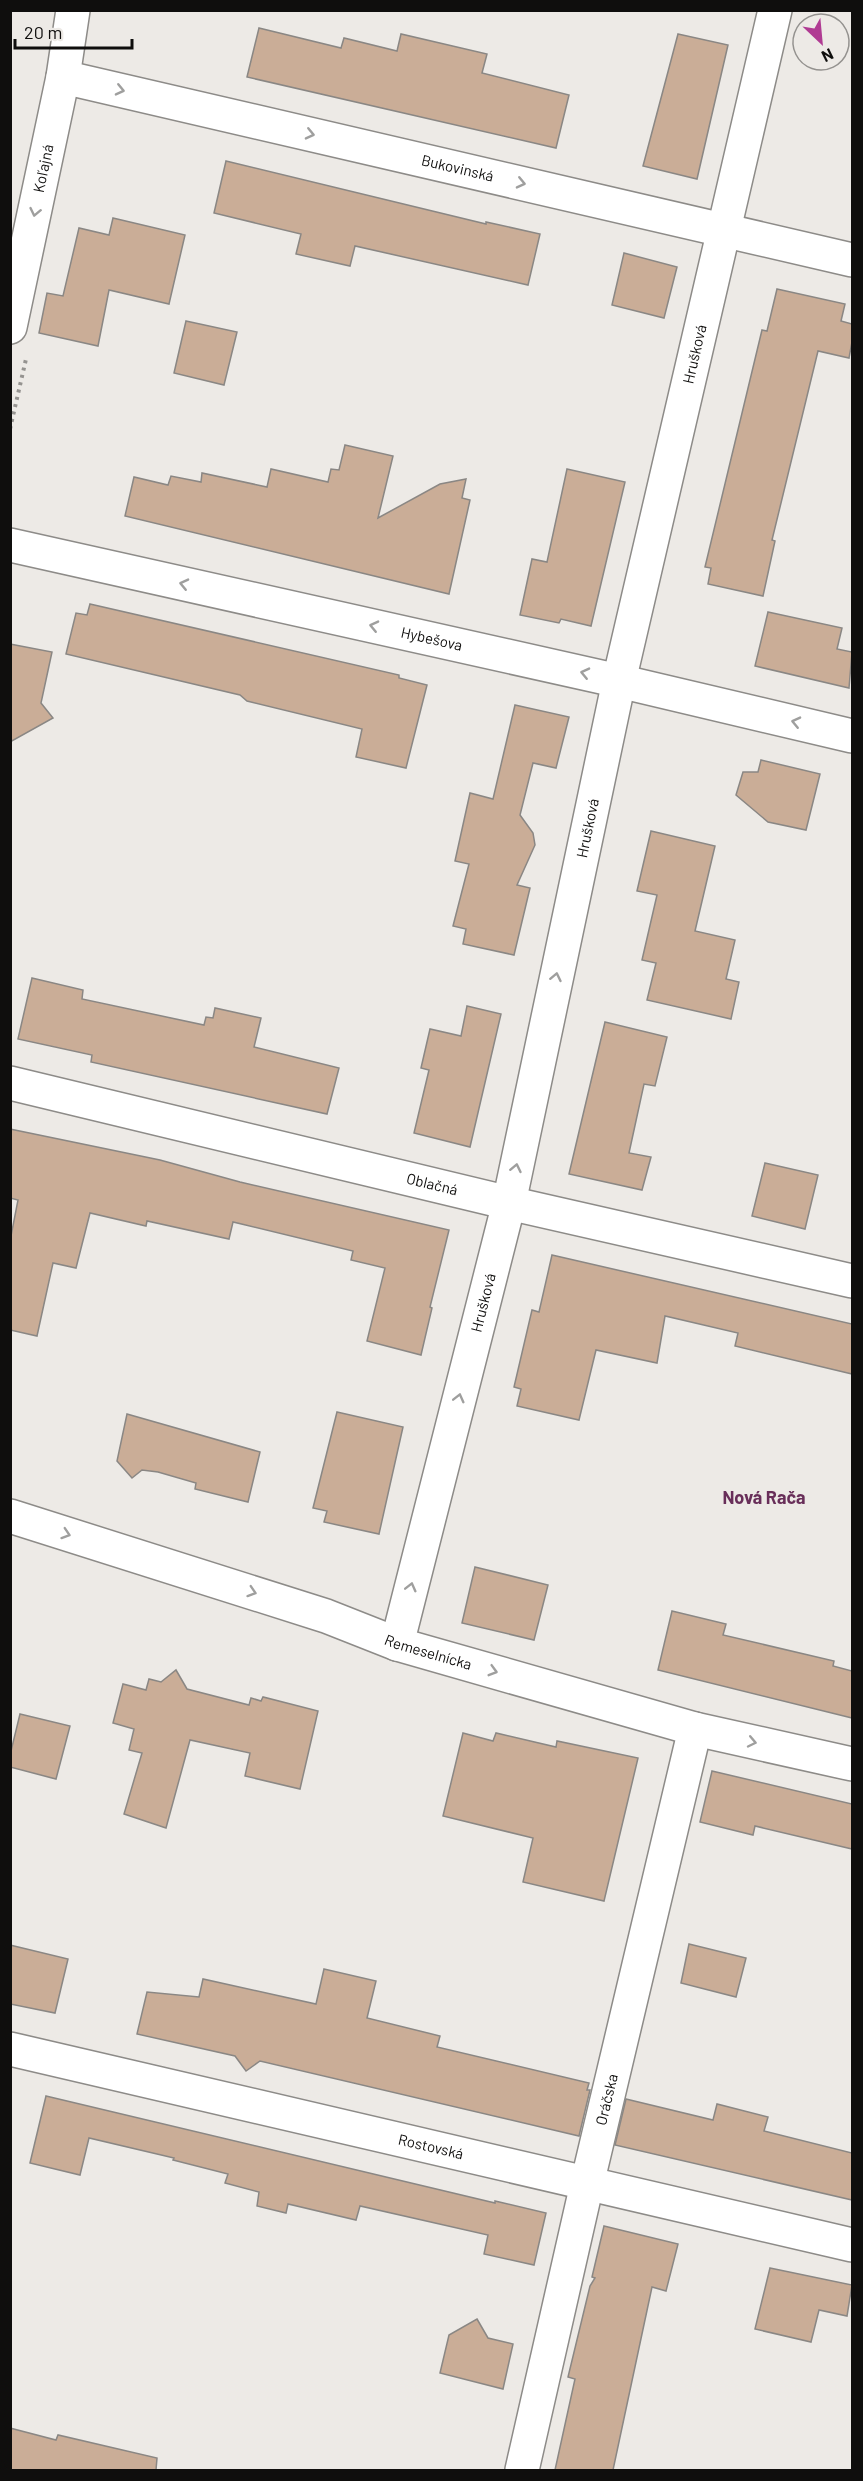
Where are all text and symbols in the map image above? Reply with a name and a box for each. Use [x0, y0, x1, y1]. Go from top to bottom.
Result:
scale bar [15, 12, 132, 50]
north arrow [791, 12, 851, 72]
text: 20 m [24, 21, 62, 43]
text: N [819, 45, 837, 67]
one-way arrow [115, 82, 125, 95]
one-way arrow [305, 127, 315, 140]
street label: Koľajná [29, 143, 56, 194]
street label: Bukovinská [420, 150, 496, 185]
one-way arrow [515, 176, 525, 189]
one-way arrow [29, 207, 42, 217]
street label: Hrušková [678, 323, 710, 385]
one-way arrow [179, 578, 189, 591]
one-way arrow [370, 621, 380, 634]
street label: Hybešova [399, 623, 464, 654]
one-way arrow [580, 668, 590, 681]
one-way arrow [791, 717, 801, 730]
street label: Hrušková [572, 797, 602, 859]
one-way arrow [549, 972, 562, 982]
one-way arrow [509, 1163, 522, 1173]
street label: Oblačná [405, 1169, 460, 1198]
street label: Hrušková [467, 1271, 499, 1334]
one-way arrow [452, 1393, 465, 1403]
district label: Nová Rača [722, 1486, 806, 1508]
one-way arrow [60, 1526, 71, 1539]
one-way arrow [404, 1582, 417, 1592]
one-way arrow [246, 1585, 257, 1598]
street label: Remeselnícka [382, 1630, 474, 1673]
one-way arrow [488, 1664, 498, 1677]
one-way arrow [747, 1735, 757, 1748]
street label: Oráčska [591, 2072, 621, 2127]
street label: Rostovská [396, 2130, 465, 2162]

